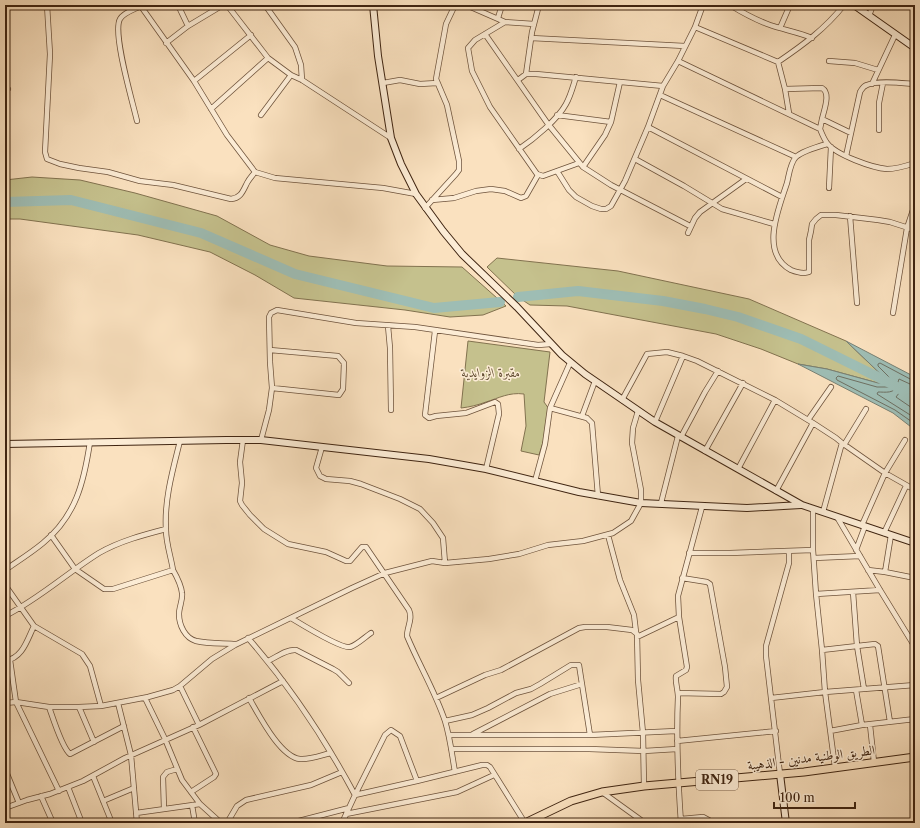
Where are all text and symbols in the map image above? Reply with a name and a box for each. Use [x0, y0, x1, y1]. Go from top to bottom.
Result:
park label: مقبرة الزوايدية [461, 364, 520, 381]
street label: الطريق الوطنية مدنين - الذهيبة [746, 741, 876, 774]
road number: RN19 [696, 770, 738, 790]
scale bar [774, 784, 855, 810]
text: 100 m [780, 790, 815, 805]

